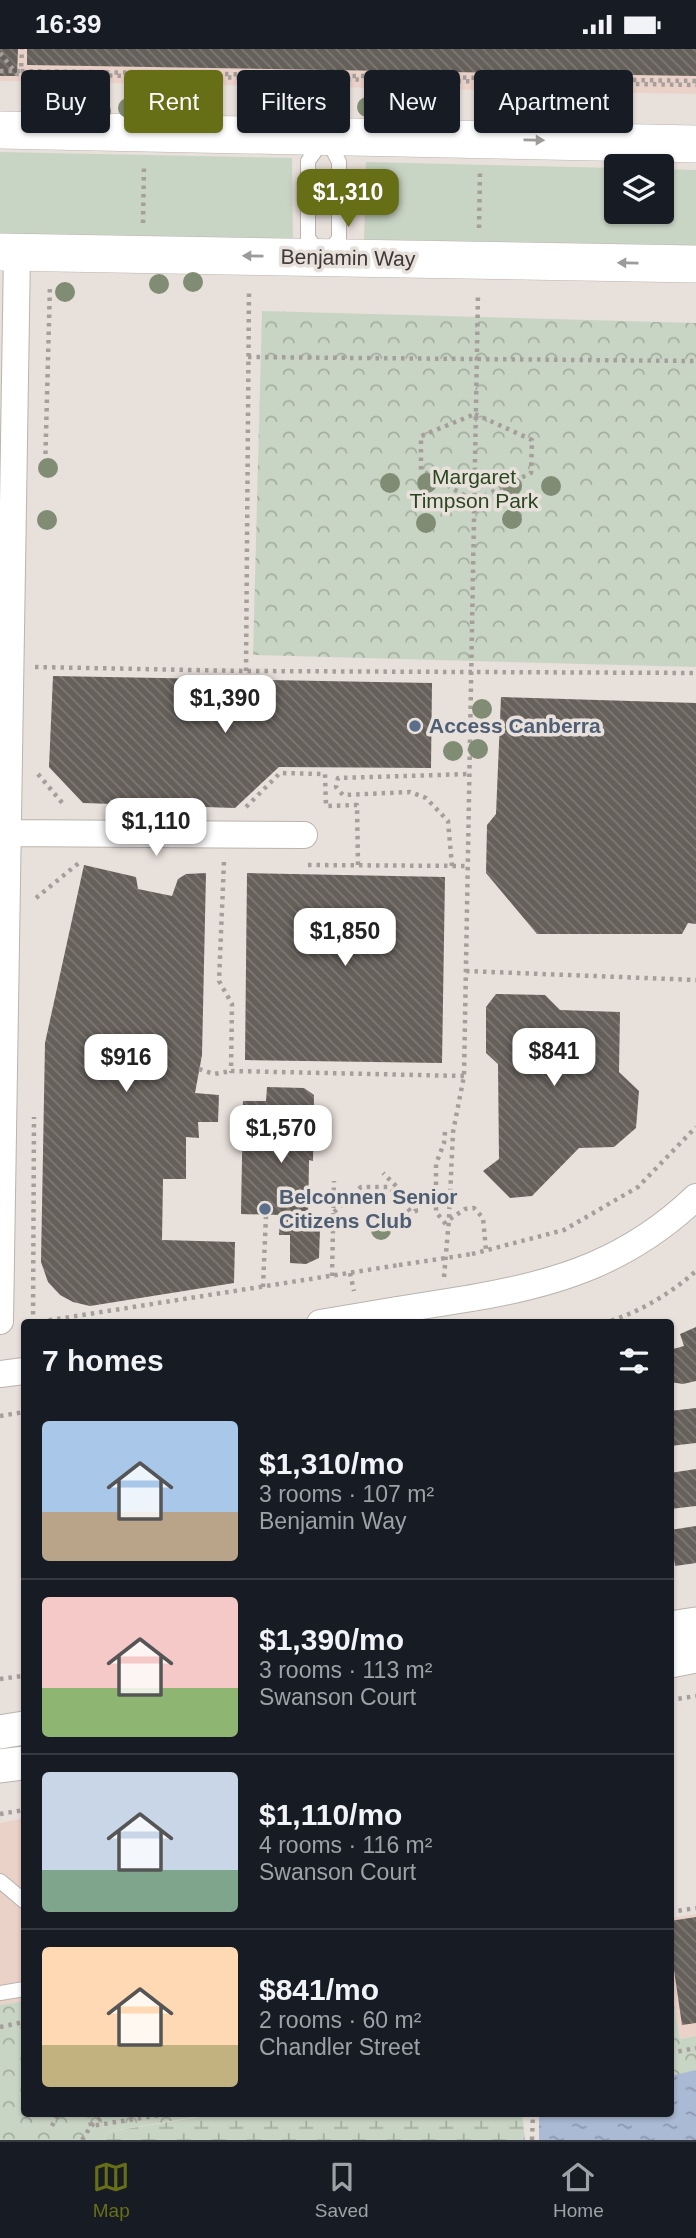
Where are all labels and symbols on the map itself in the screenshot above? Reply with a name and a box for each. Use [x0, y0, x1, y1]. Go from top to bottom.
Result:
one-way arrow [523, 135, 545, 146]
pin: $1,310 [291, 169, 405, 229]
street label: Benjamin Way [281, 245, 416, 270]
one-way arrow [242, 250, 264, 262]
one-way arrow [617, 257, 639, 268]
park label: Margaret Timpson Park [410, 465, 539, 512]
pin: $1,390 [168, 675, 282, 735]
place label: Access Canberra [429, 714, 601, 737]
marker: Access Canberra [407, 718, 423, 734]
pin: $1,110 [99, 799, 213, 858]
pin: $1,850 [288, 909, 402, 968]
pin: $841 [513, 1028, 595, 1088]
pin: $916 [85, 1035, 167, 1094]
pin: $1,570 [224, 1105, 338, 1165]
place label: Belconnen Senior Citizens Club [279, 1185, 458, 1232]
marker: Belconnen Senior Citizens Club [257, 1201, 273, 1217]

